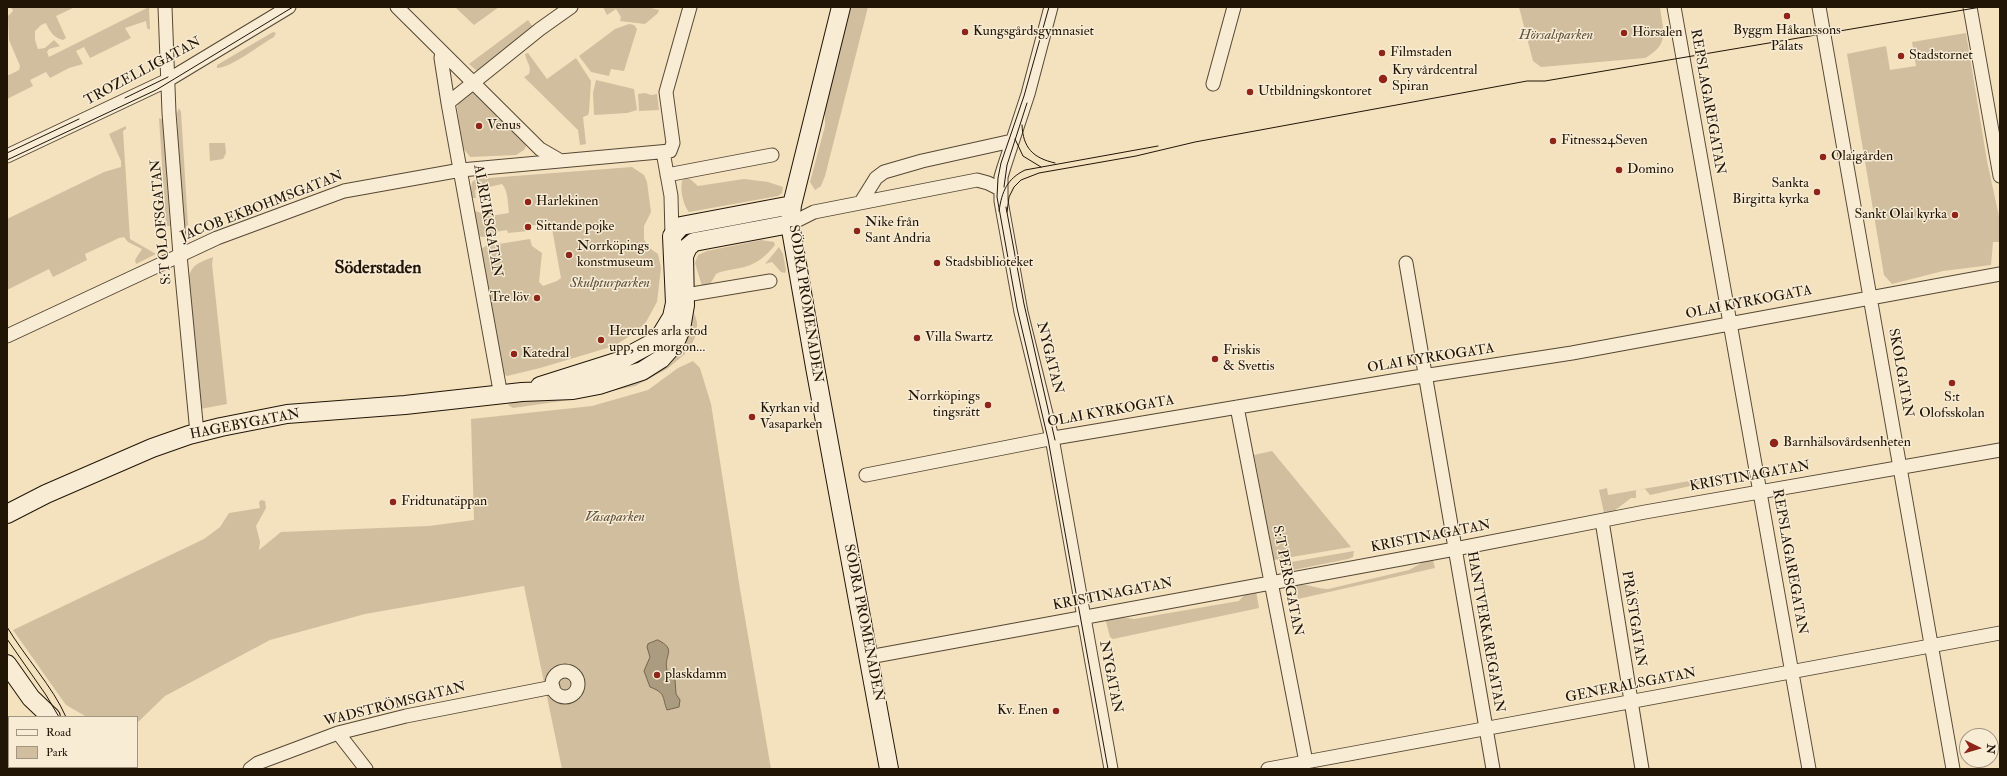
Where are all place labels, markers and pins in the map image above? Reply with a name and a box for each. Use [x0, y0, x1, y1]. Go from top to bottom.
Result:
marker: Byggm Håkanssons Palats [1782, 11, 1792, 21]
place label: Byggm Håkanssons Palats [1733, 23, 1841, 56]
place label: Kungsgårdsgymnasiet [973, 24, 1094, 40]
place label: Hörsalen [1632, 25, 1682, 41]
marker: Kungsgårdsgymnasiet [960, 27, 970, 37]
marker: Hörsalen [1619, 28, 1629, 38]
place label: Filmstaden [1390, 45, 1452, 61]
marker: Filmstaden [1377, 48, 1387, 58]
place label: Stadstornet [1909, 48, 1973, 64]
marker: Stadstornet [1896, 51, 1906, 61]
place label: Kry vårdcentral Spiran [1392, 63, 1478, 96]
marker: Kry vårdcentral Spiran [1377, 73, 1389, 85]
place label: Utbildningskontoret [1258, 84, 1372, 100]
marker: Utbildningskontoret [1245, 87, 1255, 97]
place label: Venus [487, 118, 521, 134]
marker: Venus [474, 121, 484, 131]
place label: Fitness24Seven [1561, 133, 1648, 149]
marker: Fitness24Seven [1548, 136, 1558, 146]
place label: Olaigården [1831, 149, 1893, 165]
marker: Olaigården [1818, 152, 1828, 162]
place label: Domino [1627, 162, 1674, 178]
marker: Domino [1614, 165, 1624, 175]
place label: Sankta Birgitta kyrka [1732, 176, 1809, 208]
marker: Sankta Birgitta kyrka [1812, 187, 1822, 197]
place label: Harlekinen [536, 194, 598, 210]
marker: Harlekinen [523, 197, 533, 207]
place label: Sankt Olai kyrka [1854, 207, 1947, 223]
marker: Sankt Olai kyrka [1950, 210, 1960, 220]
place label: Nike från Sant Andria [865, 215, 931, 248]
place label: Sittande pojke [536, 219, 614, 235]
marker: Sittande pojke [523, 222, 533, 232]
marker: Nike från Sant Andria [852, 226, 862, 236]
place label: Norrköpings konstmuseum [577, 239, 653, 272]
marker: Norrköpings konstmuseum [564, 250, 574, 260]
place label: Stadsbiblioteket [945, 255, 1033, 271]
marker: Stadsbiblioteket [932, 258, 942, 268]
place label: Tre löv [490, 290, 529, 306]
marker: Tre löv [532, 293, 542, 303]
place label: Hercules arla stod upp, en morgon… [609, 324, 707, 356]
place label: Villa Swartz [925, 330, 993, 346]
marker: Villa Swartz [912, 333, 922, 343]
marker: Hercules arla stod upp, en morgon… [596, 335, 606, 345]
place label: Friskis & Svettis [1223, 343, 1275, 376]
place label: Katedral [522, 346, 569, 362]
marker: Katedral [509, 349, 519, 359]
marker: Friskis & Svettis [1210, 354, 1220, 364]
marker: S:t Olofsskolan [1947, 378, 1957, 388]
place label: Norrköpings tingsrätt [908, 389, 980, 422]
place label: S:t Olofsskolan [1919, 390, 1985, 422]
marker: Norrköpings tingsrätt [983, 400, 993, 410]
place label: Kyrkan vid Vasaparken [760, 401, 823, 434]
marker: Kyrkan vid Vasaparken [747, 412, 757, 422]
place label: Barnhälsovårdsenheten [1783, 435, 1911, 451]
marker: Barnhälsovårdsenheten [1768, 437, 1780, 449]
place label: Fridtunatäppan [401, 494, 487, 510]
marker: Fridtunatäppan [388, 497, 398, 507]
place label: plaskdamm [665, 667, 727, 683]
marker: plaskdamm [652, 670, 662, 680]
place label: Kv. Enen [997, 703, 1048, 719]
marker: Kv. Enen [1051, 706, 1061, 716]

